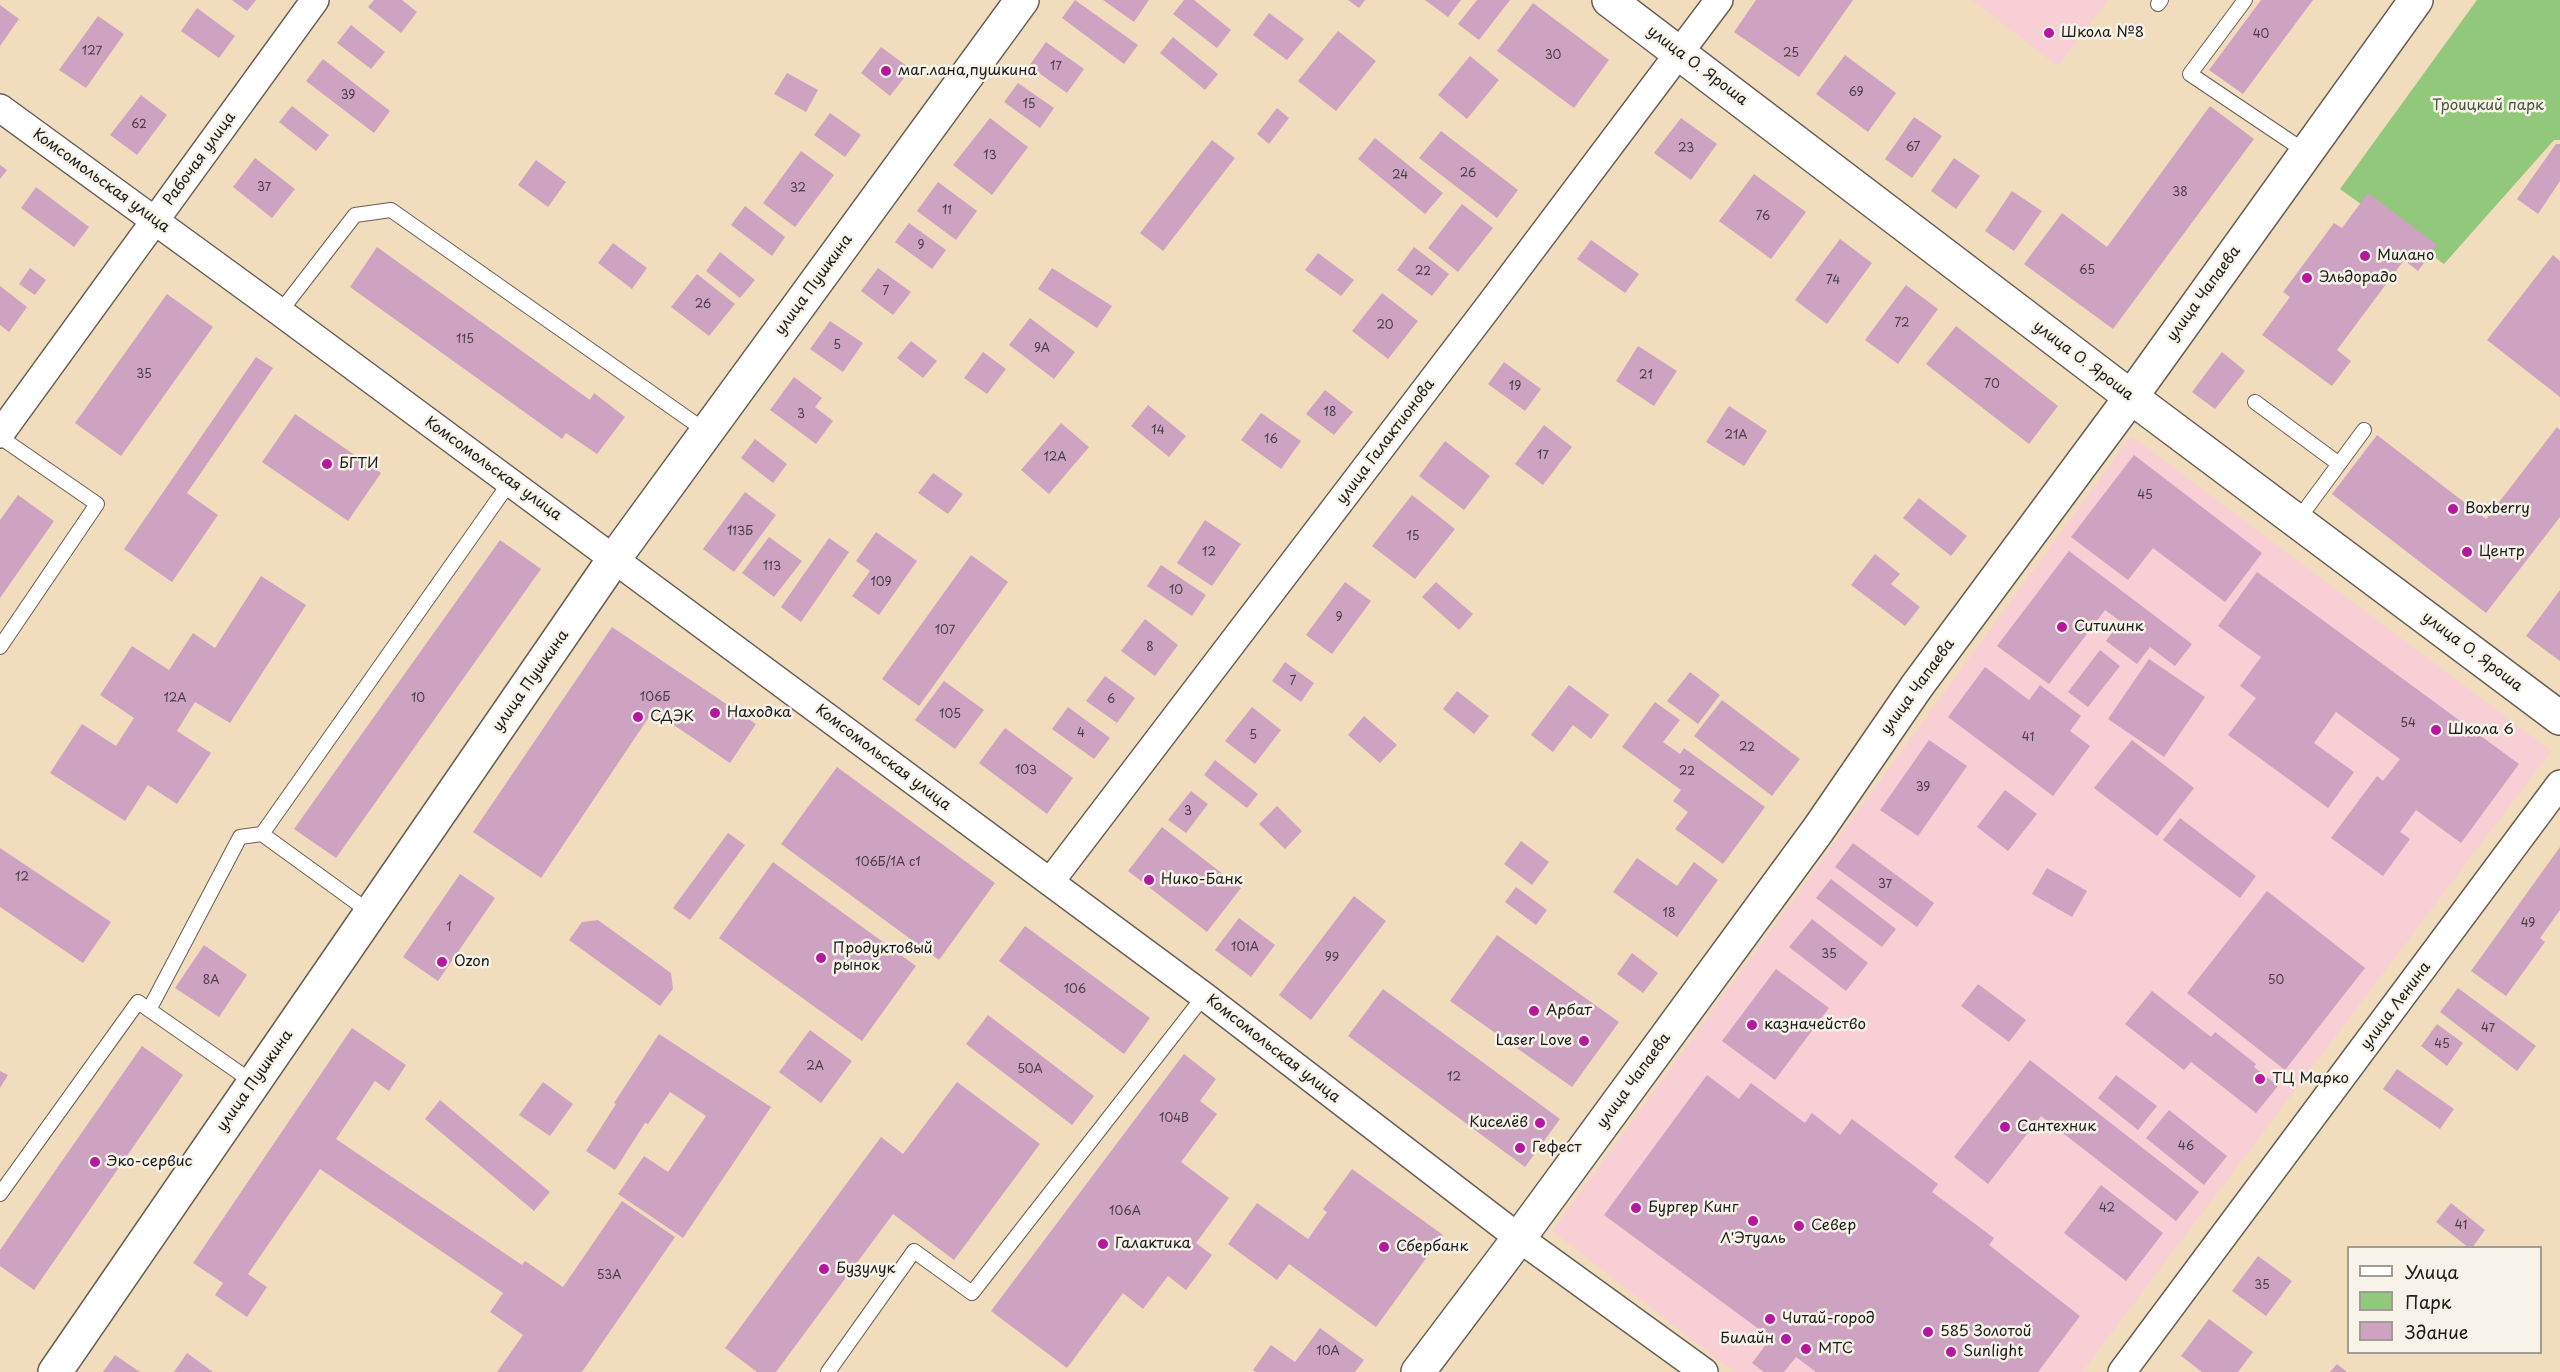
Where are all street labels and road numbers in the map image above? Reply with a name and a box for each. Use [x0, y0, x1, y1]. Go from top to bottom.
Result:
street label: улица О. Яроша [1643, 22, 1751, 110]
street label: Рабочая улица [160, 109, 240, 209]
street label: Комсомольская улица [29, 125, 173, 237]
street label: улица Пушкина [771, 231, 857, 339]
street label: улица Чапаева [2163, 243, 2245, 345]
street label: улица О. Яроша [2029, 317, 2137, 405]
street label: улица Галактионова [1333, 376, 1439, 508]
street label: Комсомольская улица [421, 413, 565, 525]
street label: улица О. Яроша [2418, 608, 2526, 696]
street label: улица Пушкина [489, 627, 573, 735]
street label: улица Чапаева [1877, 636, 1959, 738]
street label: Комсомольская улица [812, 701, 954, 815]
street label: улица Ленина [2357, 959, 2435, 1053]
street label: Комсомольская улица [1203, 991, 1343, 1107]
street label: улица Пушкина [213, 1027, 297, 1135]
street label: улица Чапаева [1593, 1030, 1675, 1132]

